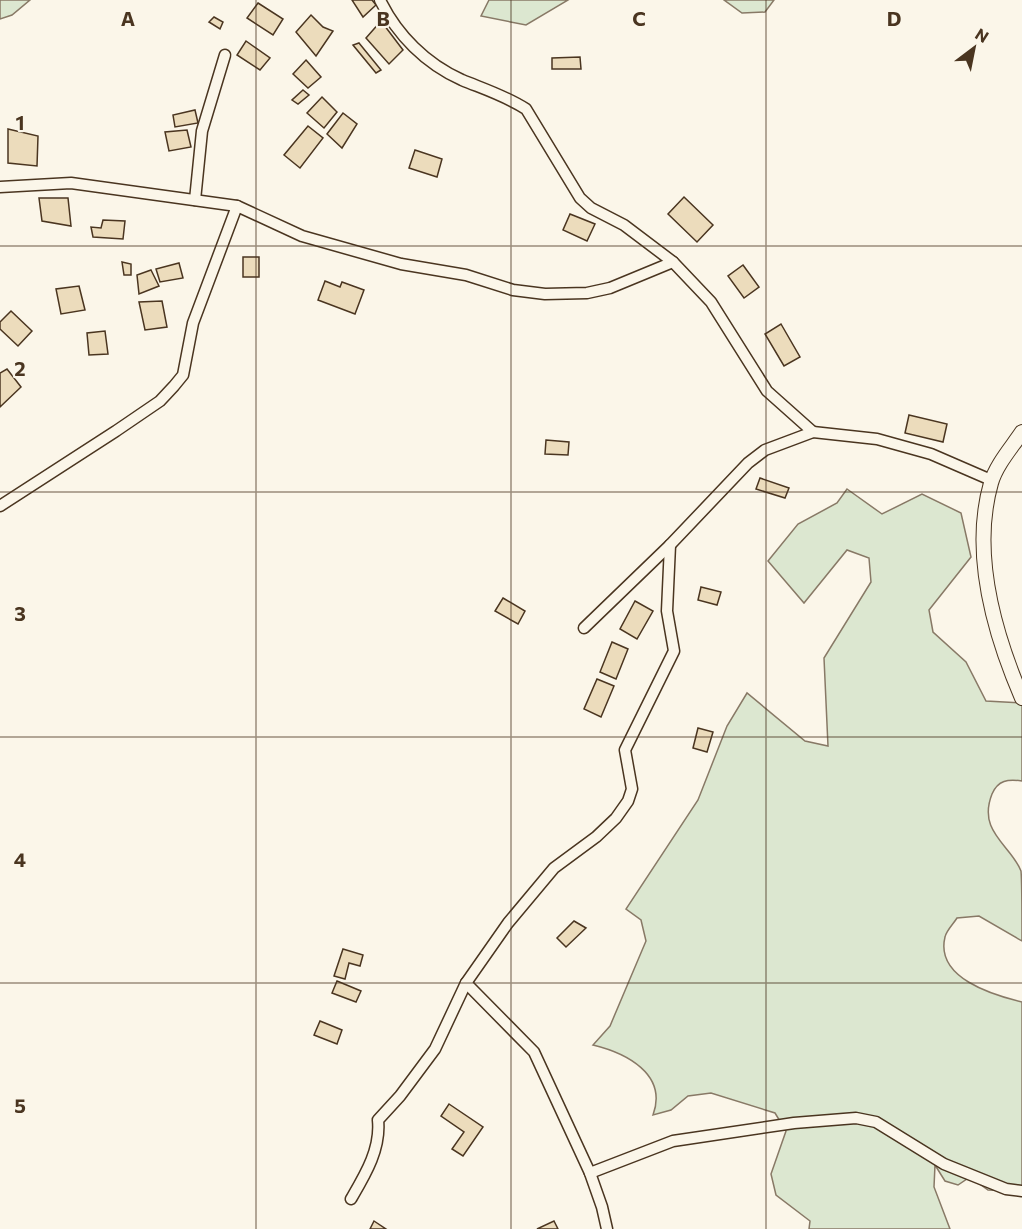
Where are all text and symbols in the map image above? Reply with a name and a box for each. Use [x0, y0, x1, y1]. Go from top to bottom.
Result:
text: A [121, 6, 135, 30]
text: B [376, 6, 390, 30]
text: C [632, 6, 646, 30]
text: D [887, 6, 901, 30]
north arrow [944, 18, 1004, 78]
text: N [972, 24, 992, 46]
text: 1 [15, 110, 25, 134]
text: 2 [14, 356, 26, 380]
text: 3 [14, 601, 26, 625]
text: 4 [14, 847, 26, 871]
text: 5 [14, 1093, 26, 1117]

